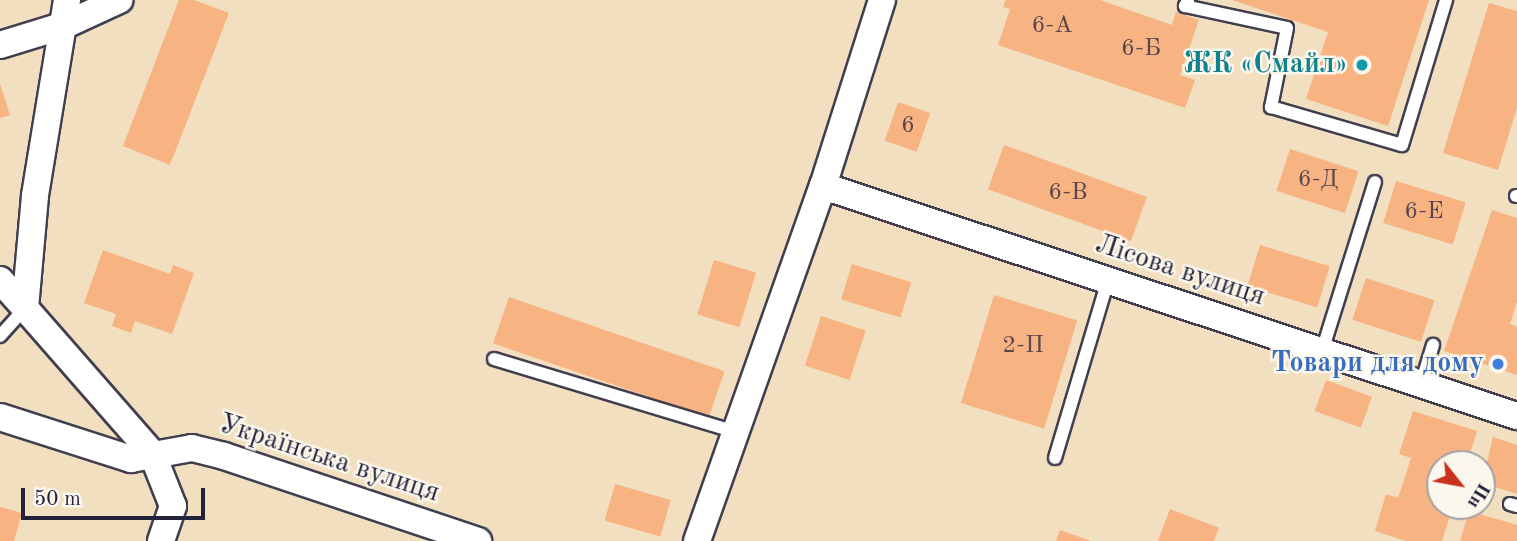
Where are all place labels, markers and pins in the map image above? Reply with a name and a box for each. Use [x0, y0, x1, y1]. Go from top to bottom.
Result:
place label: ЖК «Смайл» [1184, 48, 1348, 82]
marker: ЖК «Смайл» [1354, 57, 1370, 73]
place label: Товари для дому [1271, 347, 1484, 381]
marker: Товари для дому [1490, 356, 1506, 372]

